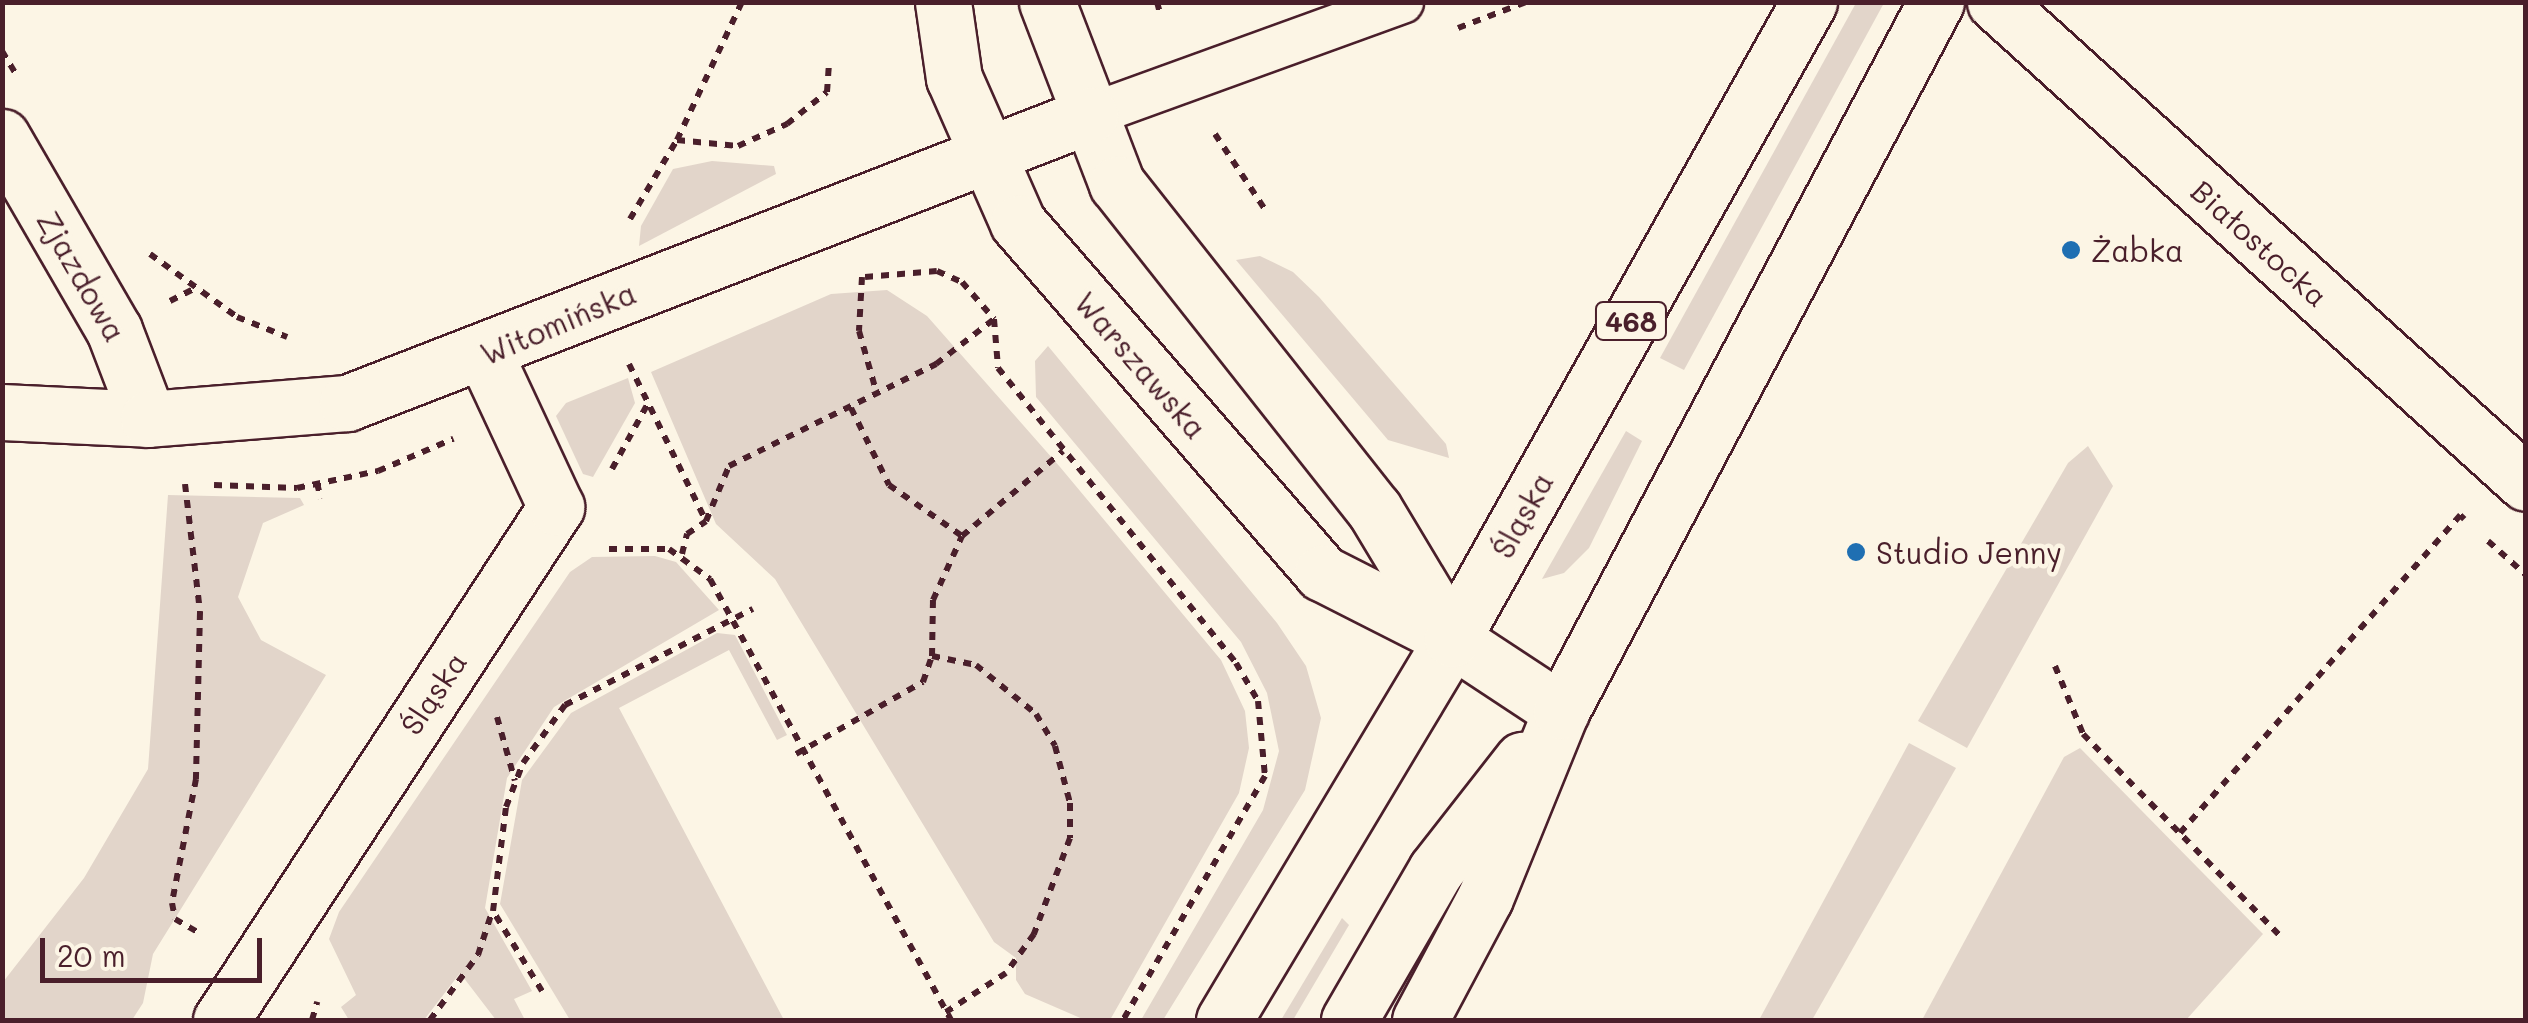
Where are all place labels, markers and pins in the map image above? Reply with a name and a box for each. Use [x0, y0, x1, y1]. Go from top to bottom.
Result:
place label: Żabka [2091, 232, 2184, 268]
marker: Żabka [2060, 239, 2082, 261]
place label: Studio Jenny [1876, 534, 2062, 570]
marker: Studio Jenny [1845, 541, 1867, 563]

